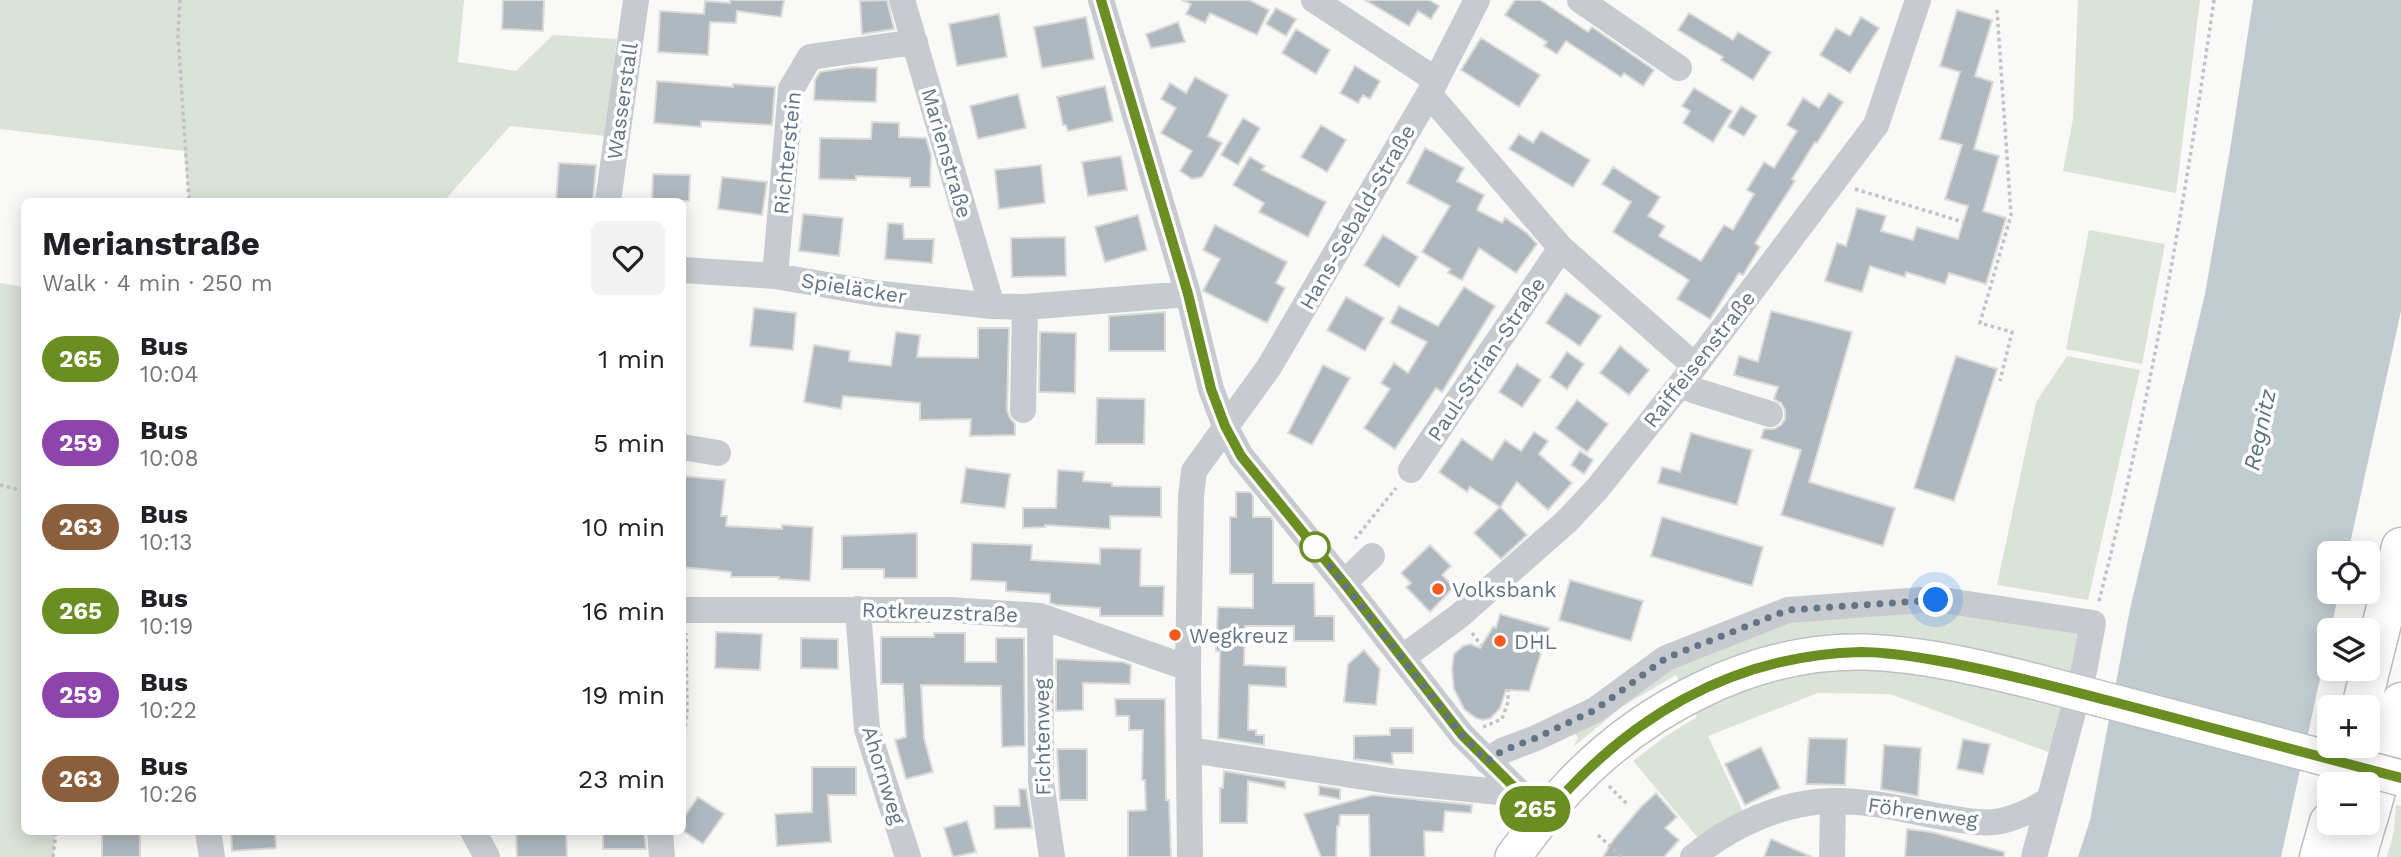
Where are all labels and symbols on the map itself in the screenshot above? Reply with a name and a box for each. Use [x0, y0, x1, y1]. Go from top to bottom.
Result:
street label: Wasserstall [601, 40, 643, 161]
street label: Marienstraße [917, 85, 977, 221]
street label: Richterstein [768, 90, 806, 216]
street label: Hans-Sebald-Straße [1294, 120, 1420, 314]
street label: Spieläcker [799, 267, 909, 309]
street label: Paul-Strian-Straße [1422, 272, 1550, 446]
street label: Raiffeisenstraße [1638, 286, 1760, 432]
water label: Regnitz [2238, 387, 2282, 473]
unlabelled marker [1300, 532, 1330, 562]
place label: Volksbank [1452, 577, 1556, 602]
marker: Volksbank [1430, 581, 1446, 597]
your location [1918, 582, 1953, 617]
street label: Rotkreuzstraße [861, 597, 1019, 627]
place label: Wegkreuz [1189, 623, 1288, 648]
marker: Wegkreuz [1167, 627, 1183, 643]
place label: DHL [1514, 629, 1557, 654]
marker: DHL [1492, 633, 1508, 649]
street label: Fichtenweg [1028, 677, 1056, 796]
street label: Ahornweg [857, 723, 911, 828]
line badge: 265 [1495, 786, 1575, 832]
street label: Föhrenweg [1866, 792, 1980, 832]

